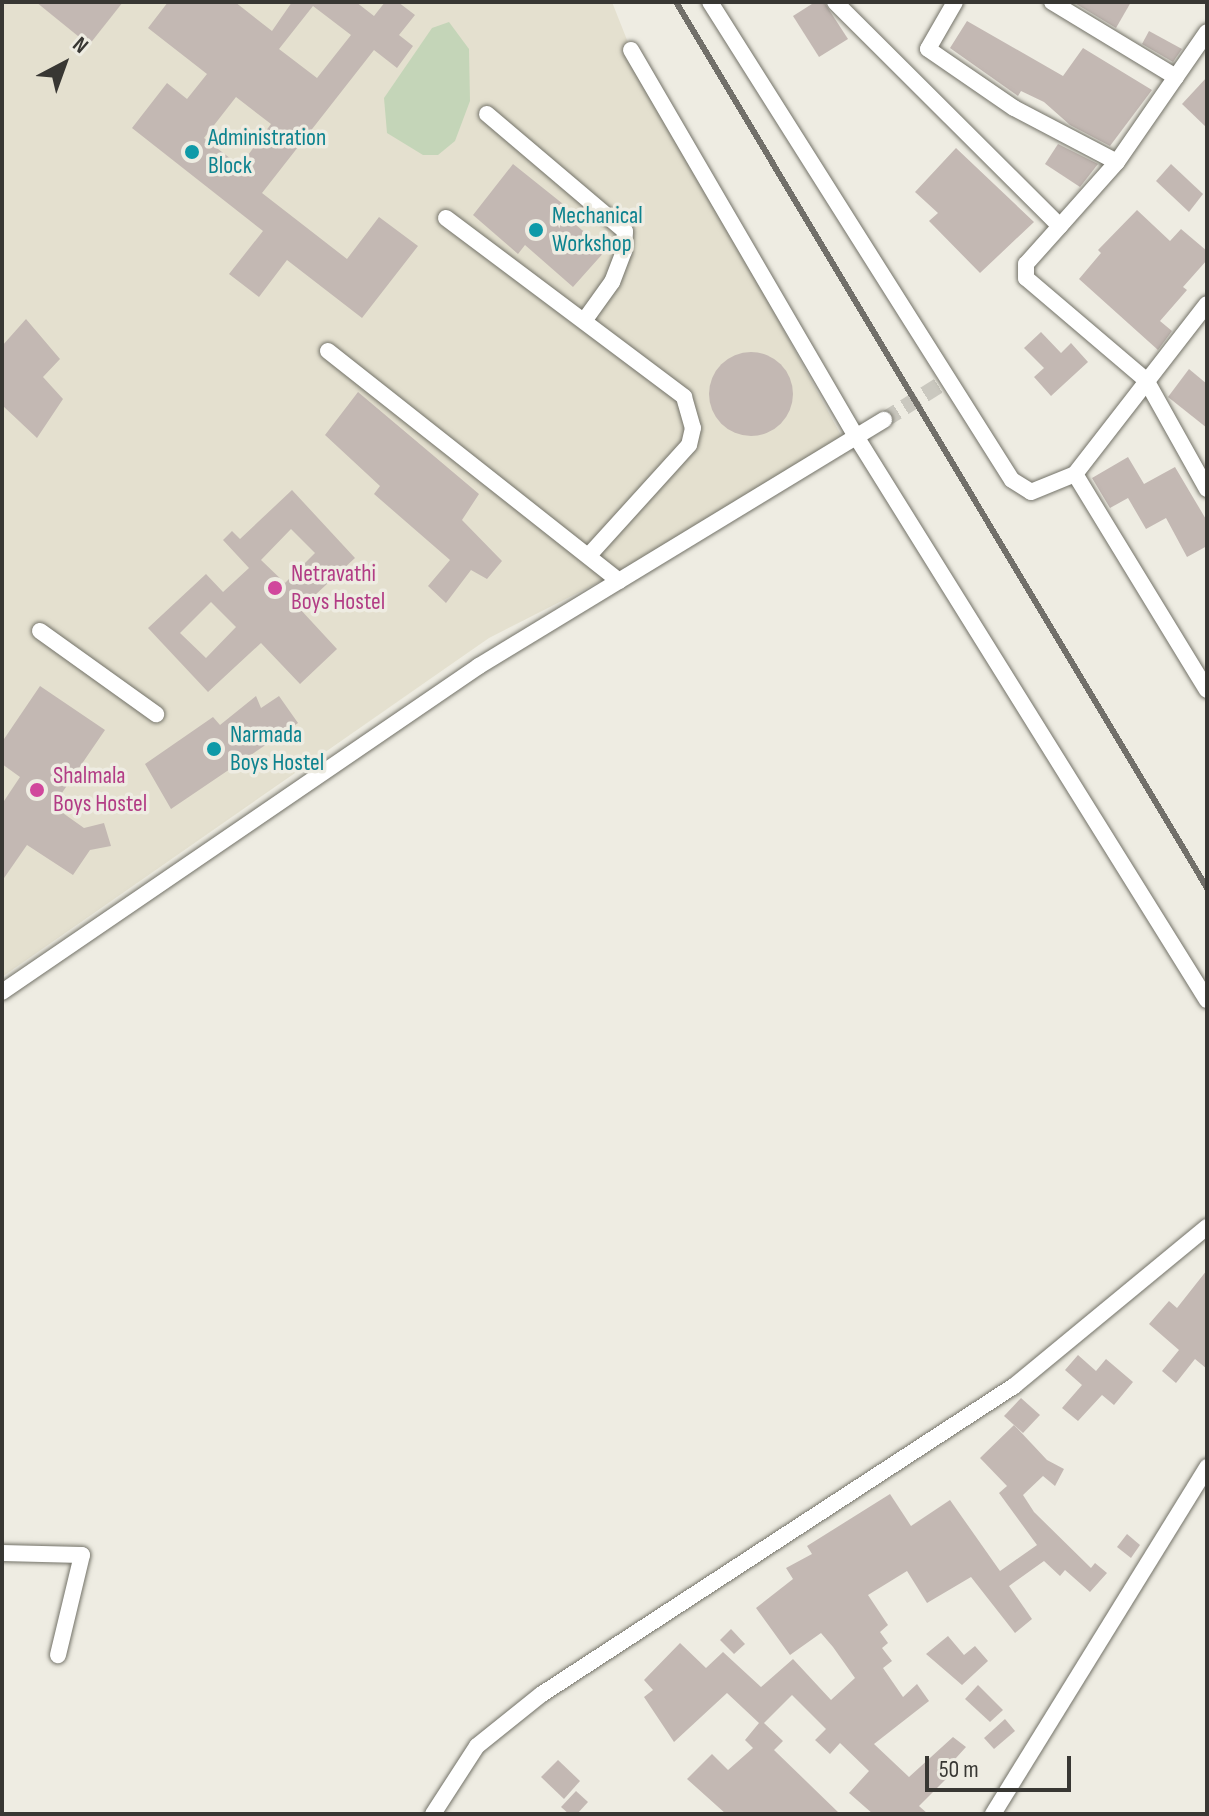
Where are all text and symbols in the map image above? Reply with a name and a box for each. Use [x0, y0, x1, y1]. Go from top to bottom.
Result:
north arrow [24, 24, 104, 104]
text: N [67, 31, 93, 60]
place label: Administration Block [208, 124, 326, 180]
marker: Administration Block [183, 143, 201, 161]
place label: Mechanical Workshop [552, 202, 643, 258]
marker: Mechanical Workshop [527, 221, 545, 239]
place label: Netravathi Boys Hostel [291, 560, 385, 616]
marker: Netravathi Boys Hostel [266, 579, 284, 597]
place label: Narmada Boys Hostel [230, 721, 324, 777]
marker: Narmada Boys Hostel [205, 740, 223, 758]
place label: Shalmala Boys Hostel [53, 762, 147, 818]
marker: Shalmala Boys Hostel [28, 781, 46, 799]
scale bar [929, 1740, 1075, 1790]
text: 50 m [939, 1755, 979, 1784]

